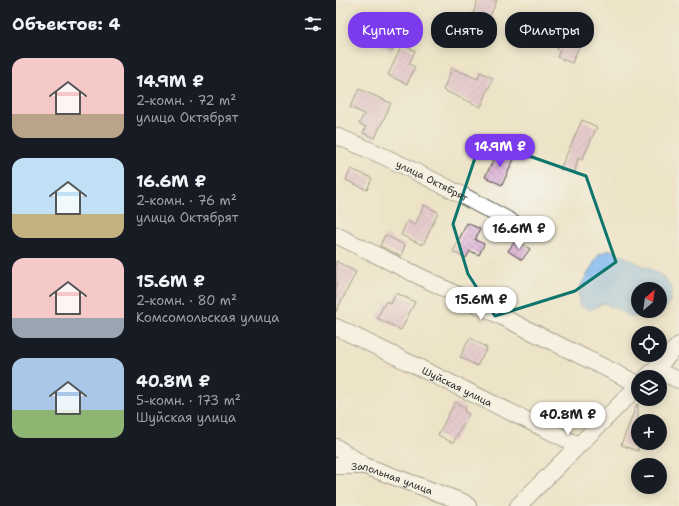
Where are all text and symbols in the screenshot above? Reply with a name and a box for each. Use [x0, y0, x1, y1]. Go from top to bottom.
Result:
chip: Купить [348, 12, 423, 48]
chip: Снять [431, 12, 497, 48]
chip: Фильтры [505, 12, 594, 48]
text: Объектов: 4 [12, 13, 121, 35]
icon: filters [302, 13, 324, 35]
text: 14.9M ₽ [136, 70, 204, 92]
icon: home [44, 74, 92, 122]
text: 2-комн. · 72 m² [136, 92, 236, 109]
text: улица Октябрят [136, 109, 238, 126]
pin: 14.9M ₽ [463, 134, 537, 168]
text: 14.9M ₽ [474, 138, 526, 155]
street label: улица Октябрят [394, 157, 471, 204]
text: 16.6M ₽ [136, 170, 206, 192]
icon: home [44, 174, 92, 222]
text: 2-комн. · 76 m² [136, 192, 237, 209]
text: улица Октябрят [136, 209, 238, 226]
pin: 16.6M ₽ [482, 216, 556, 250]
text: 16.6M ₽ [492, 220, 546, 237]
text: 15.6M ₽ [136, 270, 205, 292]
icon: home [44, 274, 92, 322]
north arrow [631, 282, 667, 318]
map controls [631, 282, 667, 494]
pin: 15.6M ₽ [444, 287, 518, 321]
text: 15.6M ₽ [455, 291, 507, 308]
text: 2-комн. · 80 m² [136, 292, 237, 309]
text: Комсомольская улица [136, 309, 279, 326]
button: locate [631, 326, 667, 362]
street label: Шуйская улица [420, 363, 496, 409]
text: 40.8M ₽ [136, 370, 210, 392]
button: layers [631, 370, 667, 406]
icon: home [44, 374, 92, 422]
text: 5-комн. · 173 m² [136, 392, 241, 409]
pin: 40.8M ₽ [531, 402, 605, 436]
text: 40.8M ₽ [540, 406, 596, 423]
text: Шуйская улица [136, 409, 236, 426]
button: + [631, 414, 667, 450]
button: − [631, 458, 667, 494]
street label: Запольная улица [351, 459, 435, 497]

